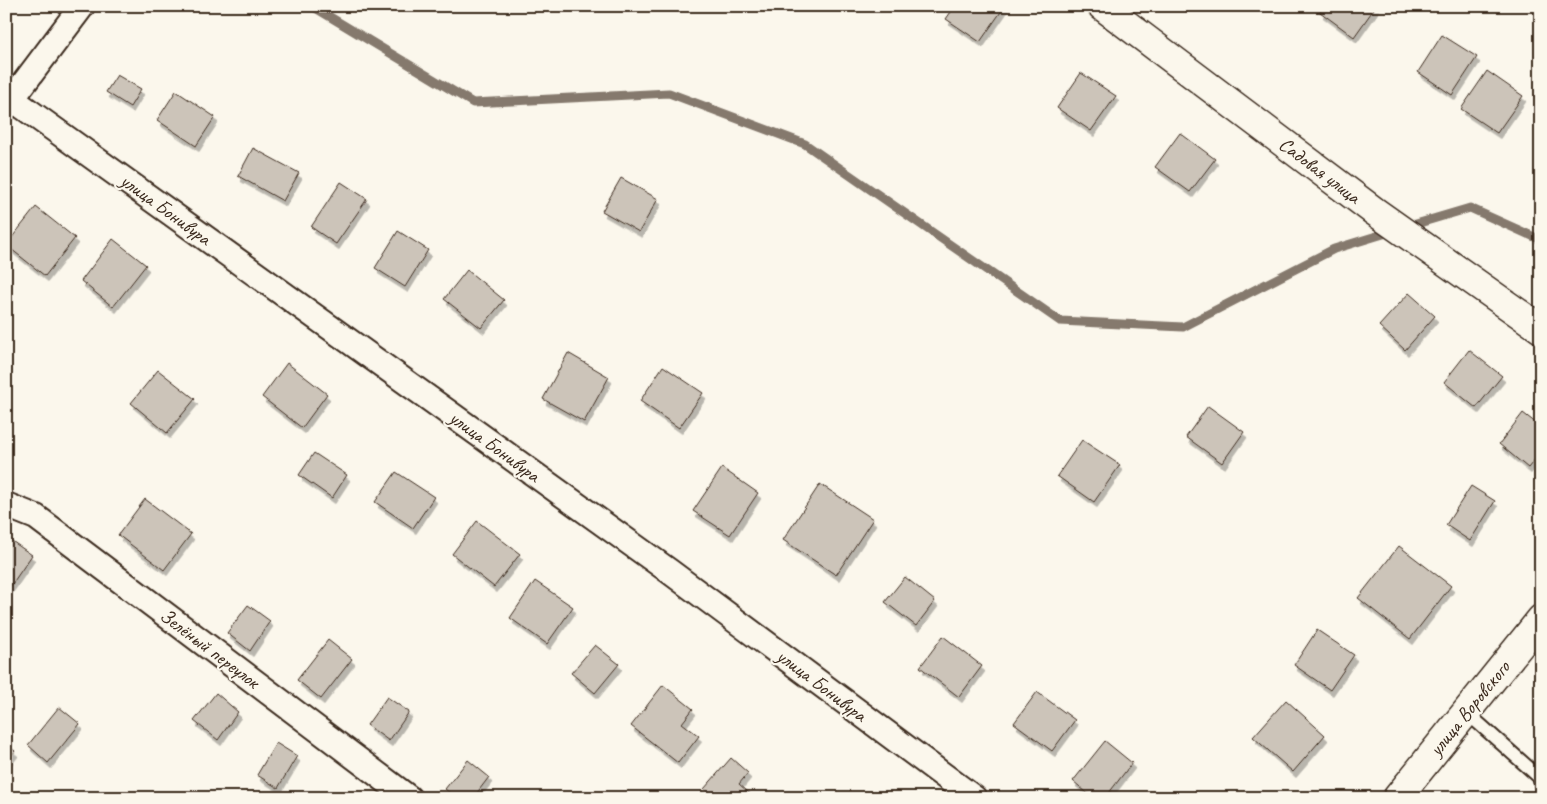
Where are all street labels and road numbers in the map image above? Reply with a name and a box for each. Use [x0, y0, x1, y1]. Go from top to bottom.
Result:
street label: Садовая улица [1274, 132, 1367, 210]
street label: улица Бонивура [115, 167, 217, 251]
street label: улица Бонивура [444, 404, 546, 488]
street label: Зелёный переулок [155, 603, 266, 695]
street label: улица Бонивура [771, 643, 873, 728]
street label: улица Воровского [1423, 655, 1516, 762]

